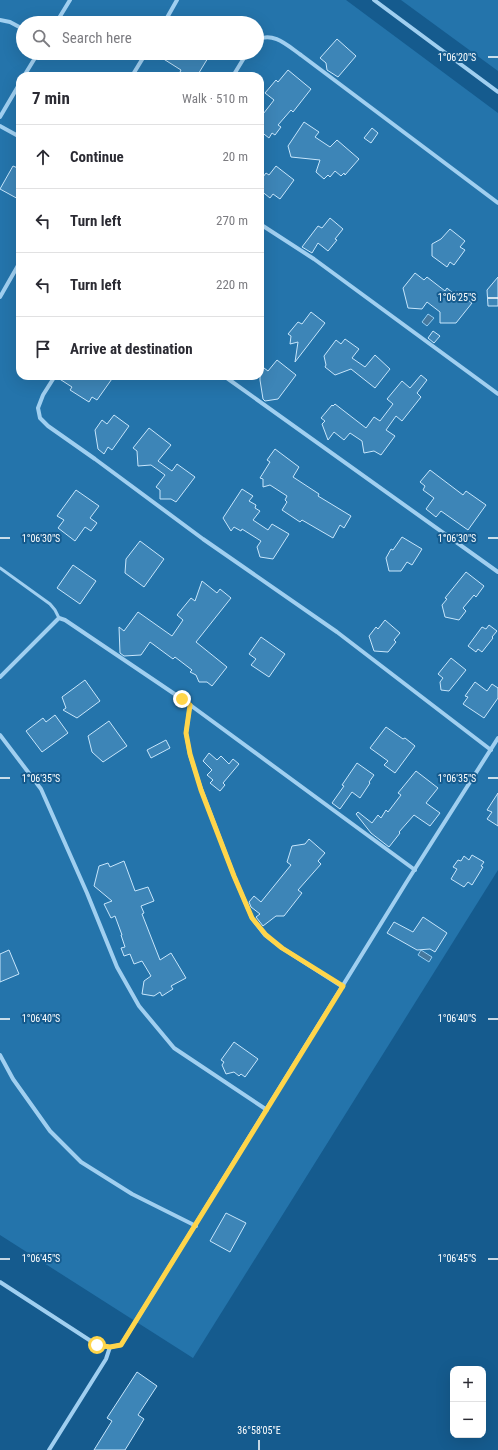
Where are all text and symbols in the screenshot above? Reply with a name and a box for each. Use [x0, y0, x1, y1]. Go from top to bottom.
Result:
search box [16, 16, 264, 60]
icon: search [30, 27, 52, 49]
text: Search here [62, 29, 132, 47]
text: 1°06'20"S [438, 52, 476, 63]
text: 7 min [32, 88, 70, 108]
text: Walk · 510 m [182, 91, 248, 106]
icon: ahead [32, 146, 54, 168]
text: Continue [70, 148, 124, 166]
text: 20 m [222, 149, 248, 164]
icon: left [32, 210, 54, 232]
text: Turn left [70, 212, 121, 230]
text: 270 m [216, 213, 248, 228]
icon: left [32, 274, 54, 296]
text: Turn left [70, 276, 121, 294]
text: 220 m [216, 277, 248, 292]
text: 1°06'25"S [438, 292, 476, 303]
icon: arrive [32, 338, 54, 360]
text: Arrive at destination [70, 340, 193, 358]
text: 1°06'30"S [22, 533, 60, 544]
text: 1°06'30"S [438, 533, 476, 544]
route end [173, 690, 191, 708]
text: 1°06'35"S [22, 773, 60, 784]
text: 1°06'35"S [438, 773, 476, 784]
text: 1°06'40"S [22, 1013, 60, 1024]
text: 1°06'40"S [438, 1013, 476, 1024]
text: 1°06'45"S [22, 1253, 60, 1264]
text: 1°06'45"S [438, 1253, 476, 1264]
route start [88, 1336, 106, 1354]
map controls [450, 1366, 486, 1438]
button: + [450, 1366, 486, 1402]
button: − [450, 1402, 486, 1438]
text: 36°58'05"E [237, 1425, 281, 1436]

